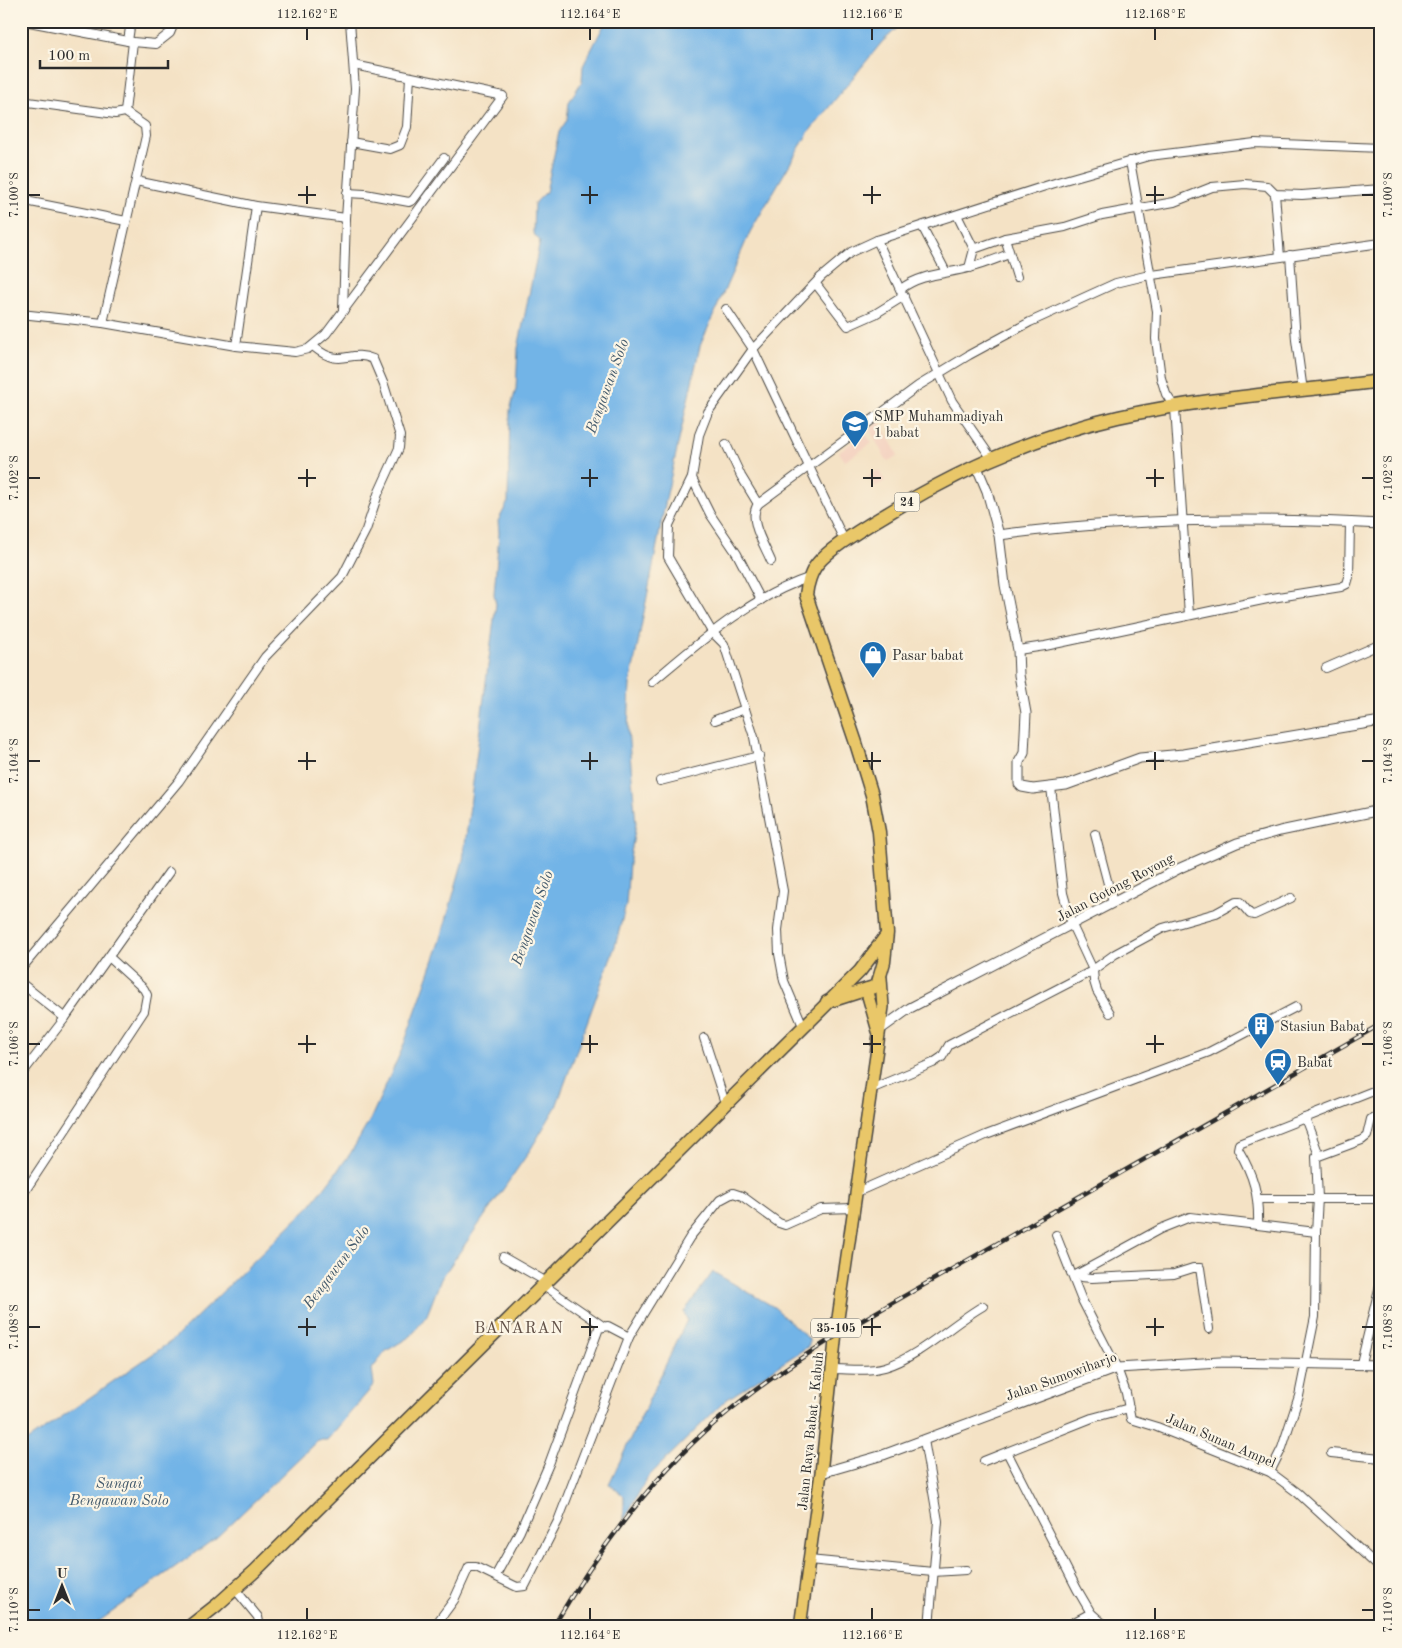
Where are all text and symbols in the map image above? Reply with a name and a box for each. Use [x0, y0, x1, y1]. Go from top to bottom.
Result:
text: 112.162°E [277, 9, 337, 21]
text: 112.164°E [560, 9, 620, 21]
text: 112.166°E [842, 9, 902, 21]
text: 112.168°E [1125, 9, 1185, 21]
scale bar [40, 38, 168, 70]
text: 100 m [48, 49, 90, 64]
text: 7.100°S [9, 172, 21, 218]
text: 7.100°S [1383, 172, 1395, 218]
water label: Bengawan Solo [584, 337, 632, 437]
school or university icon: SMP Muhammadiyah 1 babat [840, 409, 870, 448]
place label: SMP Muhammadiyah 1 babat [874, 410, 1004, 440]
text: 7.102°S [9, 455, 21, 501]
text: 7.102°S [1383, 455, 1395, 501]
road number: 24 [894, 492, 920, 512]
shop icon: Pasar babat [858, 640, 888, 679]
place label: Pasar babat [892, 649, 964, 663]
text: 7.104°S [9, 738, 21, 784]
text: 7.104°S [1383, 738, 1395, 784]
street label: Jalan Gotong Royong [1055, 851, 1177, 925]
water label: Bengawan Solo [510, 869, 557, 969]
building icon: Stasiun Babat [1246, 1011, 1276, 1050]
place label: Stasiun Babat [1280, 1020, 1365, 1034]
text: 7.106°S [9, 1021, 21, 1067]
text: 7.106°S [1383, 1021, 1395, 1067]
station icon: Babat [1263, 1047, 1293, 1086]
place label: Babat [1297, 1056, 1333, 1070]
water label: Bengawan Solo [301, 1224, 373, 1313]
text: 7.108°S [9, 1304, 21, 1350]
text: 7.108°S [1383, 1304, 1395, 1350]
road number: 35-105 [811, 1319, 861, 1338]
district label: BANARAN [474, 1321, 564, 1337]
street label: Jalan Sumowiharjo [1004, 1350, 1119, 1404]
street label: Jalan Raya Babat - Kabuh [796, 1351, 826, 1511]
street label: Jalan Sunan Ampel [1164, 1411, 1278, 1471]
water label: Sungai Bengawan Solo [68, 1477, 169, 1509]
north arrow [38, 1560, 88, 1610]
text: U [56, 1567, 68, 1581]
text: 7.110°S [9, 1587, 21, 1633]
text: 7.110°S [1383, 1587, 1395, 1633]
text: 112.162°E [277, 1630, 337, 1642]
text: 112.164°E [560, 1630, 620, 1642]
text: 112.166°E [842, 1630, 902, 1642]
text: 112.168°E [1125, 1630, 1185, 1642]

